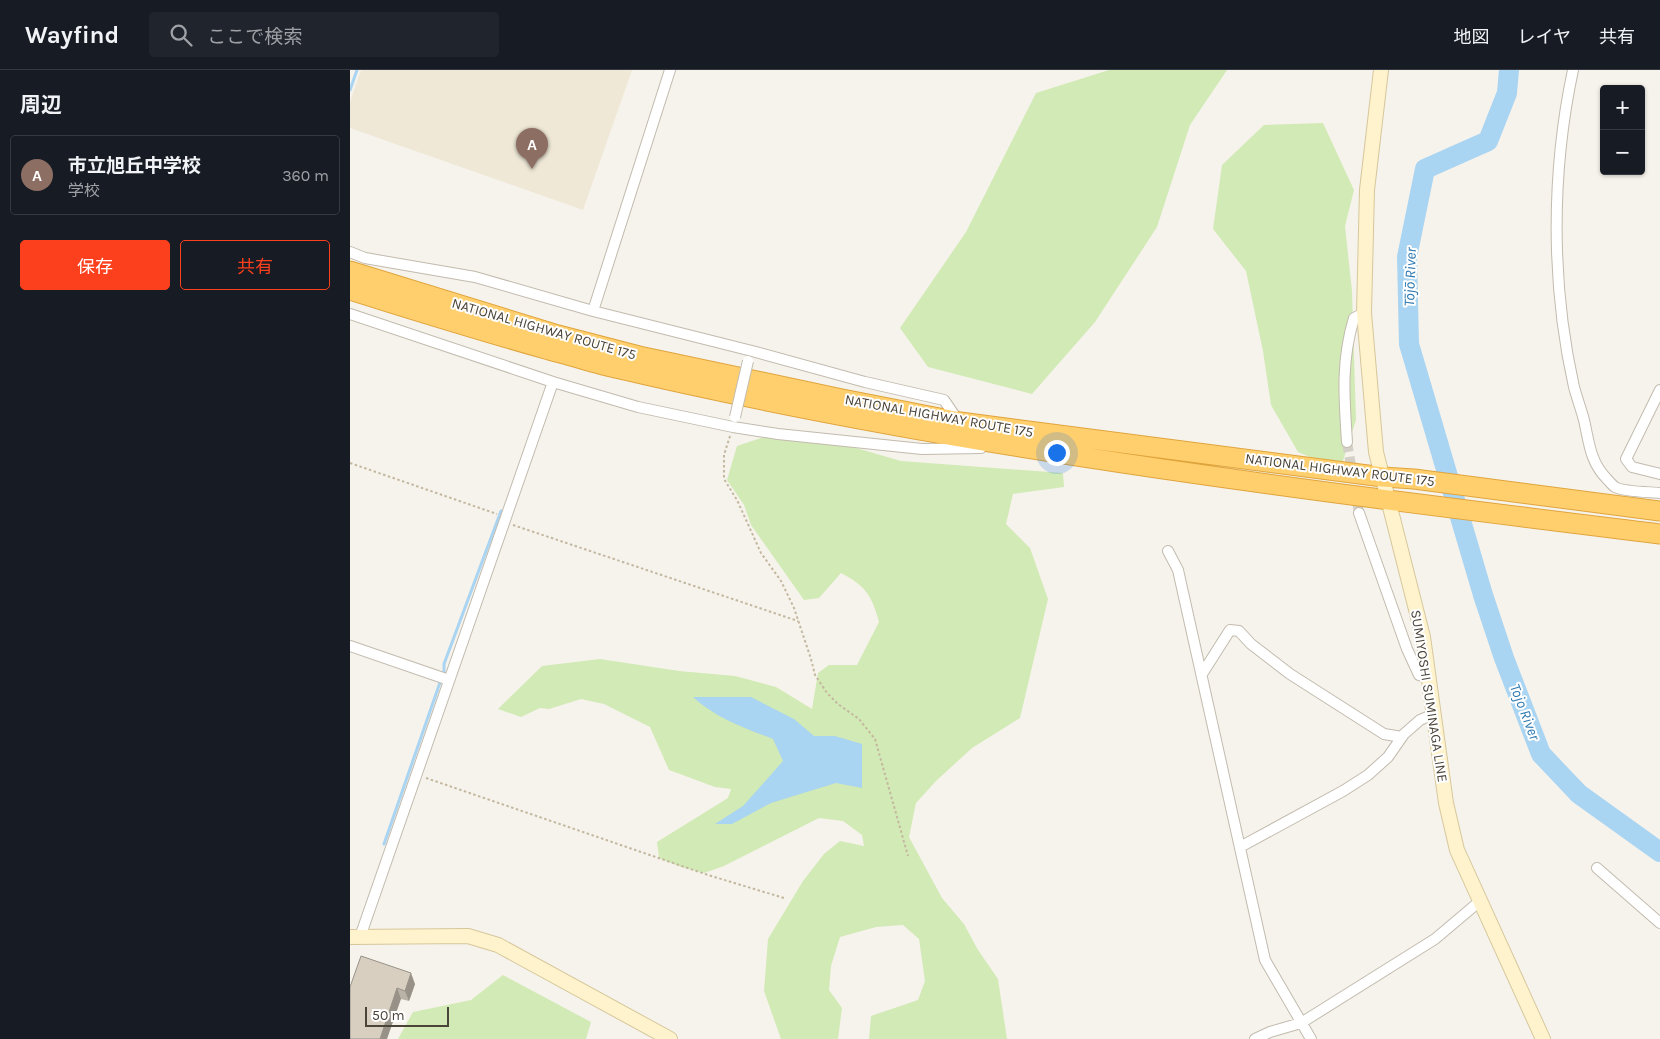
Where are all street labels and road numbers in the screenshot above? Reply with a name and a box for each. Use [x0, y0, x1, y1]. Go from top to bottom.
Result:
street label: NATIONAL HIGHWAY ROUTE 175 [450, 295, 638, 364]
street label: NATIONAL HIGHWAY ROUTE 175 [843, 391, 1035, 441]
street label: NATIONAL HIGHWAY ROUTE 175 [1244, 450, 1436, 490]
street label: SUMIYOSHI SUMINAGA LINE [1407, 609, 1451, 783]

